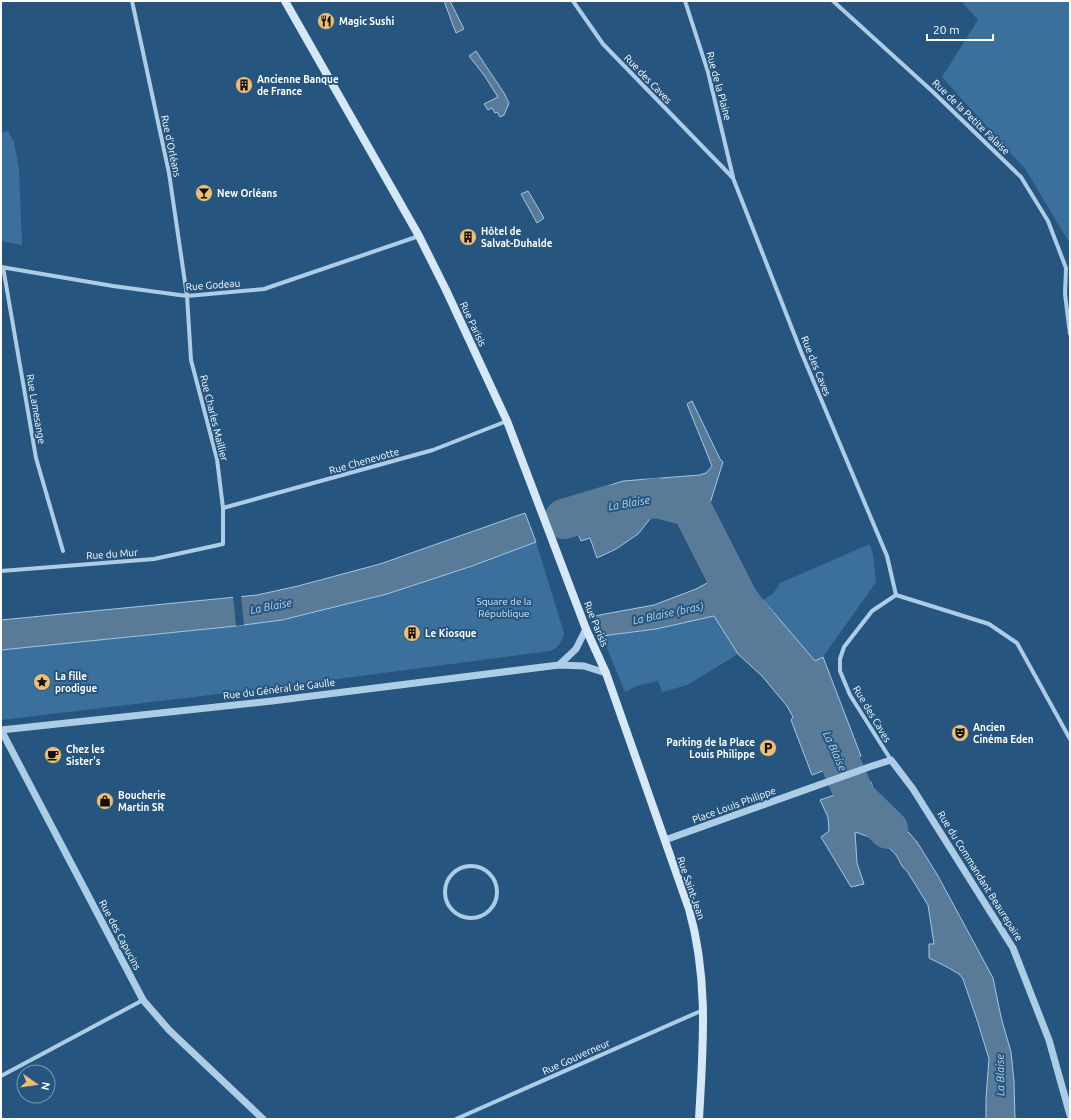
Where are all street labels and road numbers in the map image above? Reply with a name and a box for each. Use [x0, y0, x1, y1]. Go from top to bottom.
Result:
street label: Rue de la Plaine [705, 50, 733, 122]
street label: Rue des Caves [622, 52, 674, 106]
street label: Rue de la Petite Falaise [930, 77, 1012, 157]
street label: Rue d'Orléans [159, 114, 183, 178]
street label: Rue Godeau [185, 278, 241, 292]
street label: Rue Parisis [458, 300, 488, 348]
street label: Rue des Caves [799, 334, 833, 398]
street label: Rue Lamesange [24, 373, 48, 445]
street label: Rue Charles Maillier [198, 374, 230, 462]
street label: Rue Chenevotte [328, 446, 400, 476]
street label: Rue du Mur [86, 547, 138, 561]
street label: Rue Parisis [582, 600, 610, 648]
street label: Rue du Général de Gaulle [222, 677, 336, 701]
street label: Rue des Caves [851, 684, 893, 744]
street label: Place Louis Philippe [691, 785, 777, 825]
street label: Rue du Commandant Beaurepaire [935, 809, 1025, 943]
street label: Rue Saint-Jean [675, 855, 707, 921]
street label: Rue des Capucins [97, 898, 143, 972]
street label: Rue Gouverneur [540, 1037, 612, 1077]

